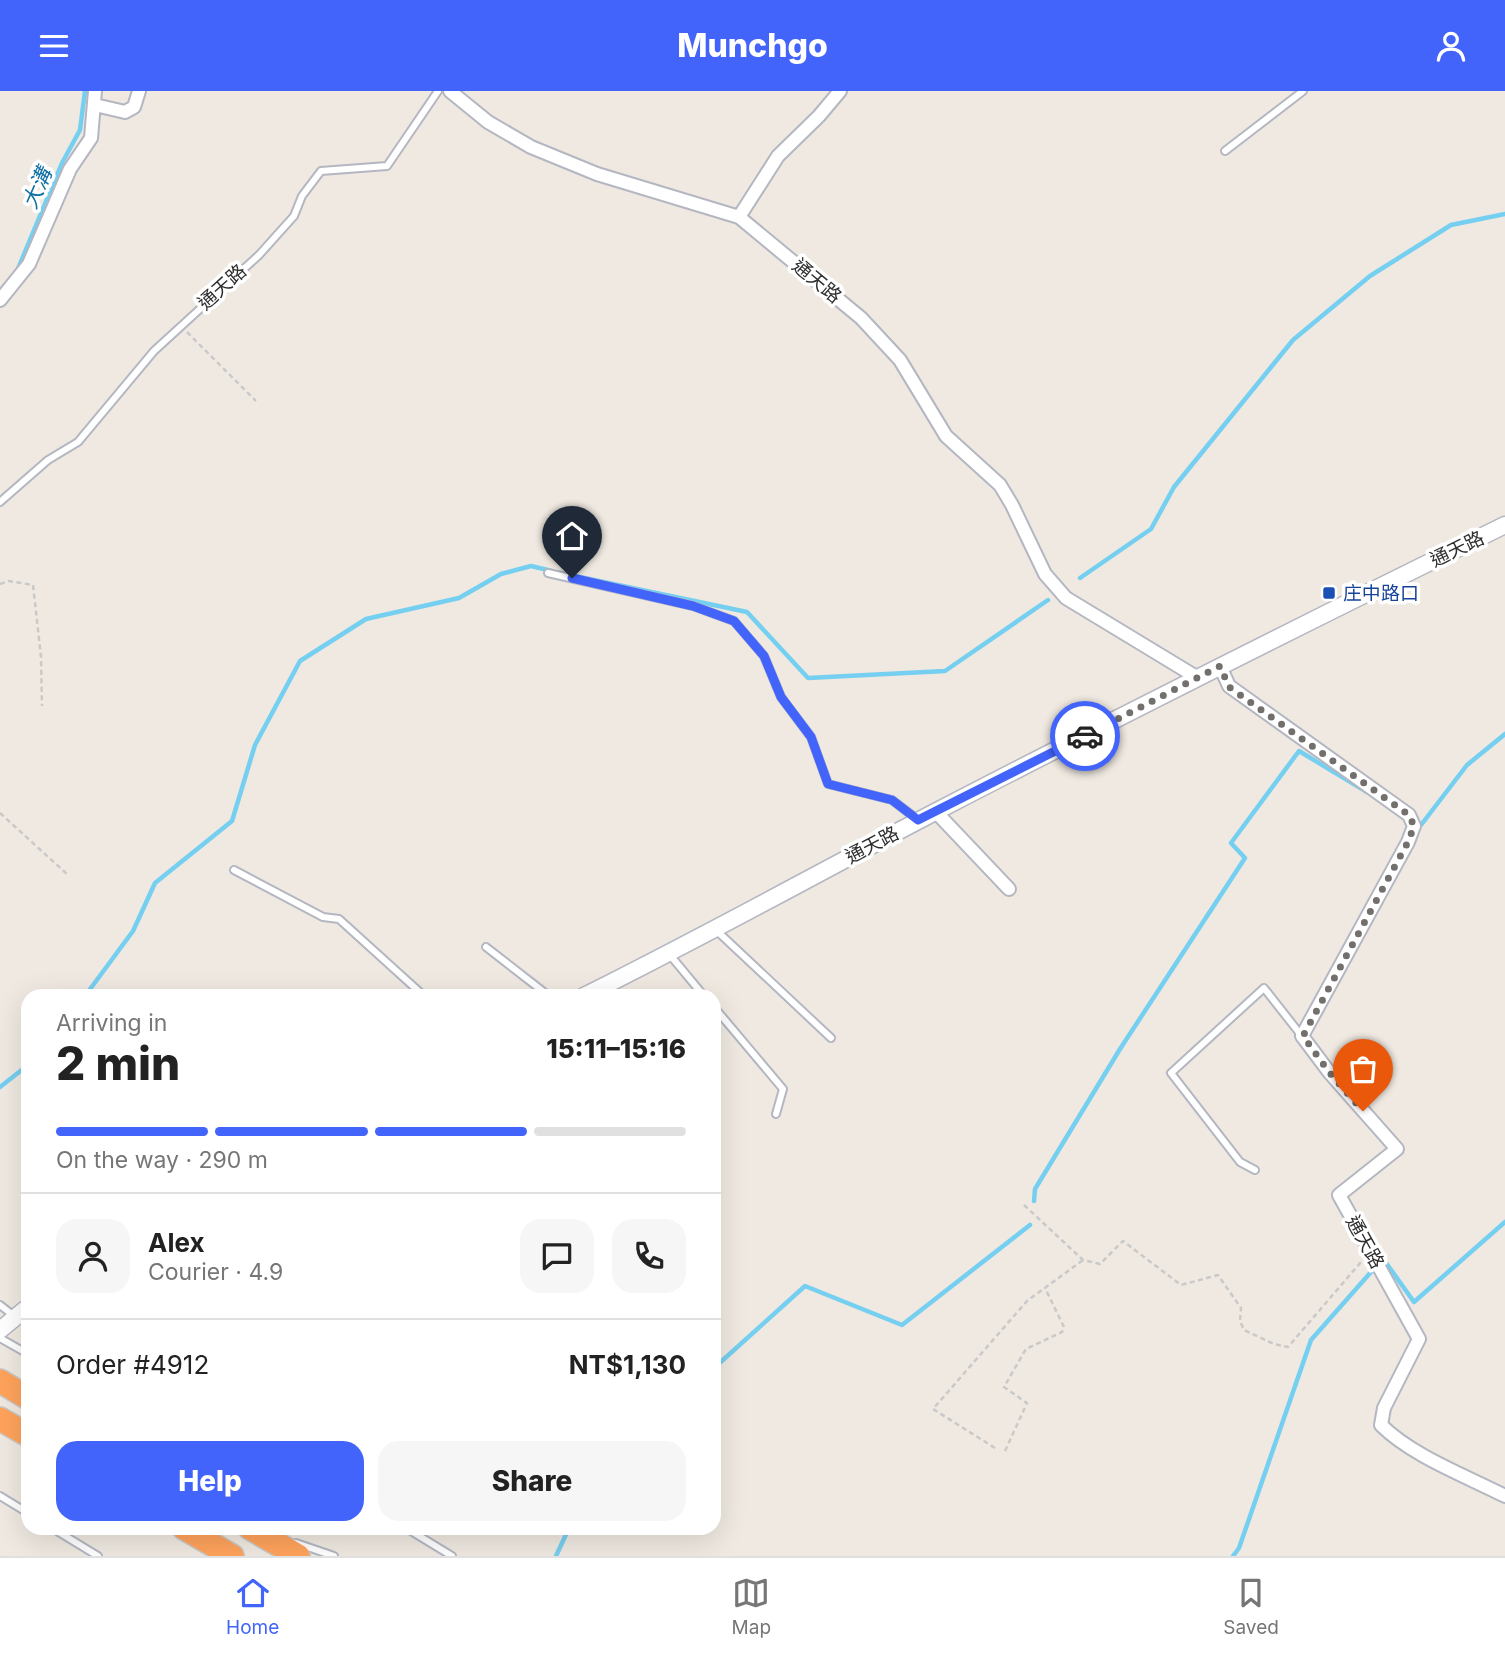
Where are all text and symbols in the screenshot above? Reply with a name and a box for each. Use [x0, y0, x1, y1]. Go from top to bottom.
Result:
text: Munchgo [677, 26, 828, 65]
icon: menu [35, 27, 73, 65]
icon: person [1432, 27, 1470, 65]
water label: 大溝 [17, 161, 58, 212]
street label: 通天路 [788, 254, 846, 308]
street label: 通天路 [193, 259, 251, 315]
pin [542, 506, 602, 578]
icon: home [553, 517, 591, 555]
street label: 通天路 [1426, 526, 1488, 572]
place label: 庄中路口 [1343, 582, 1419, 605]
marker: 庄中路口 [1321, 585, 1337, 601]
courier [1050, 701, 1120, 771]
icon: car [1066, 717, 1104, 755]
street label: 通天路 [841, 821, 903, 869]
text: Arriving in [56, 1009, 167, 1037]
text: 15:11–15:16 [546, 1033, 686, 1064]
text: 2 min [56, 1035, 180, 1091]
pin [1333, 1039, 1393, 1111]
icon: bag [1344, 1050, 1382, 1088]
text: On the way · 290 m [56, 1146, 268, 1174]
street label: 通天路 [1341, 1211, 1389, 1273]
button: person [56, 1219, 130, 1293]
button: chat [520, 1219, 594, 1293]
button: phone [612, 1219, 686, 1293]
text: Alex [148, 1227, 205, 1258]
text: Courier · 4.9 [148, 1258, 283, 1286]
text: Order #4912 [56, 1349, 209, 1380]
text: NT$1,130 [569, 1349, 686, 1380]
button: Help [56, 1441, 364, 1521]
button: Share [378, 1441, 686, 1521]
tab: Home [226, 1574, 279, 1639]
tab: Map [732, 1574, 771, 1639]
tab: Saved [1223, 1574, 1279, 1639]

